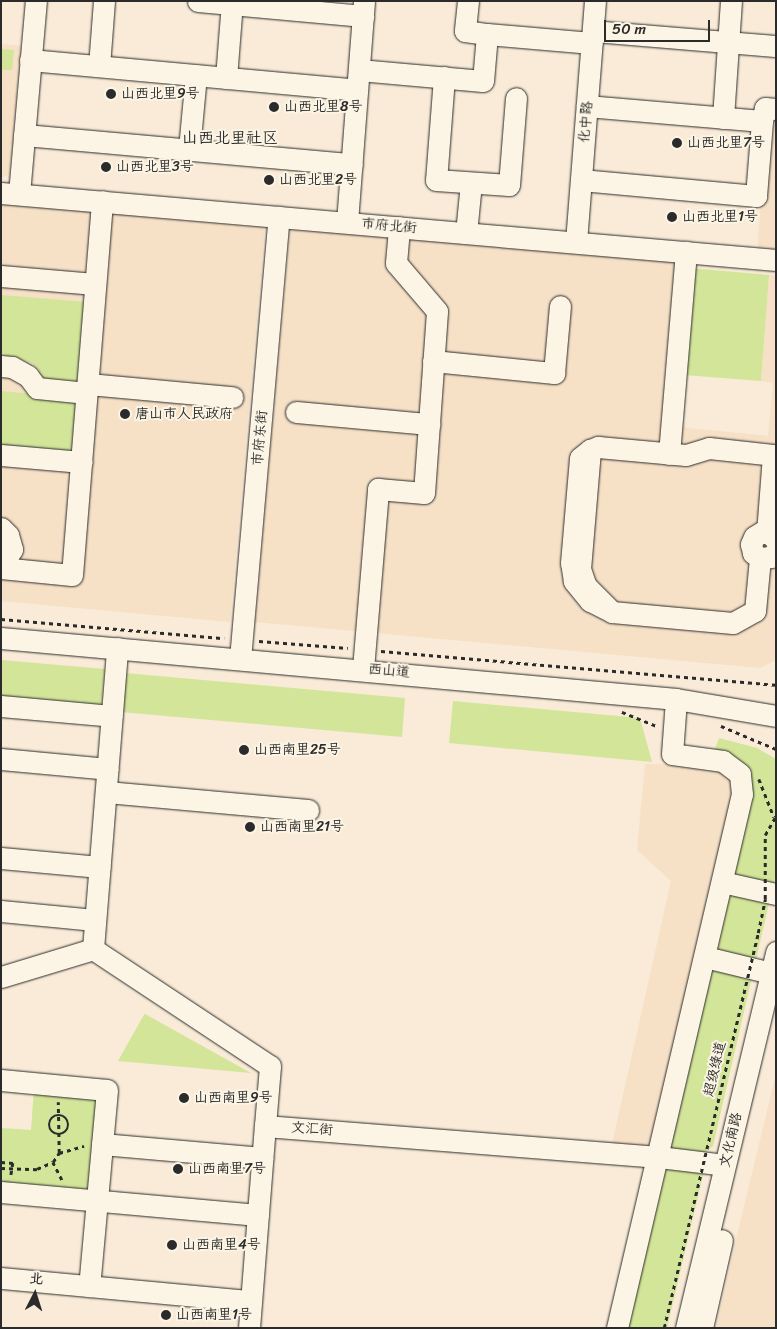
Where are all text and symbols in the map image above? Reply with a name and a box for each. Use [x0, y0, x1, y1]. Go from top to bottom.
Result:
scale bar [607, 10, 713, 42]
text: 50 m [612, 16, 646, 42]
place label: 山西北里9号 [121, 86, 200, 102]
marker: 山西北里9号 [105, 88, 117, 100]
place label: 山西北里8号 [284, 99, 362, 115]
street label: 化中路 [576, 100, 596, 144]
marker: 山西北里8号 [268, 101, 280, 113]
district label: 山西北里社区 [182, 128, 278, 148]
place label: 山西北里7号 [687, 135, 765, 151]
marker: 山西北里7号 [671, 137, 683, 149]
place label: 山西北里3号 [116, 159, 194, 175]
marker: 山西北里3号 [100, 161, 112, 173]
place label: 山西北里2号 [279, 172, 357, 188]
marker: 山西北里2号 [263, 174, 275, 186]
place label: 山西北里1号 [682, 209, 758, 225]
marker: 山西北里1号 [666, 211, 678, 223]
street label: 市府北街 [360, 215, 418, 237]
place label: 唐山市人民政府 [135, 406, 233, 422]
marker: 唐山市人民政府 [119, 408, 131, 420]
street label: 市府东街 [249, 409, 271, 467]
street label: 西山道 [367, 661, 411, 681]
place label: 山西南里25号 [254, 742, 341, 758]
marker: 山西南里25号 [238, 744, 250, 756]
place label: 山西南里21号 [260, 819, 344, 835]
marker: 山西南里21号 [244, 821, 256, 833]
street label: 超级绿道 [701, 1040, 729, 1098]
place label: 山西南里9号 [194, 1090, 273, 1106]
marker: 山西南里9号 [178, 1092, 190, 1104]
street label: 文化南路 [717, 1111, 745, 1169]
street label: 文汇街 [290, 1119, 334, 1139]
place label: 山西南里7号 [188, 1161, 266, 1177]
marker: 山西南里7号 [172, 1163, 184, 1175]
place label: 山西南里4号 [182, 1237, 261, 1253]
marker: 山西南里4号 [166, 1239, 178, 1251]
text: 北 [28, 1265, 44, 1292]
north arrow [10, 1269, 60, 1319]
place label: 山西南里1号 [176, 1307, 252, 1323]
marker: 山西南里1号 [160, 1309, 172, 1321]

